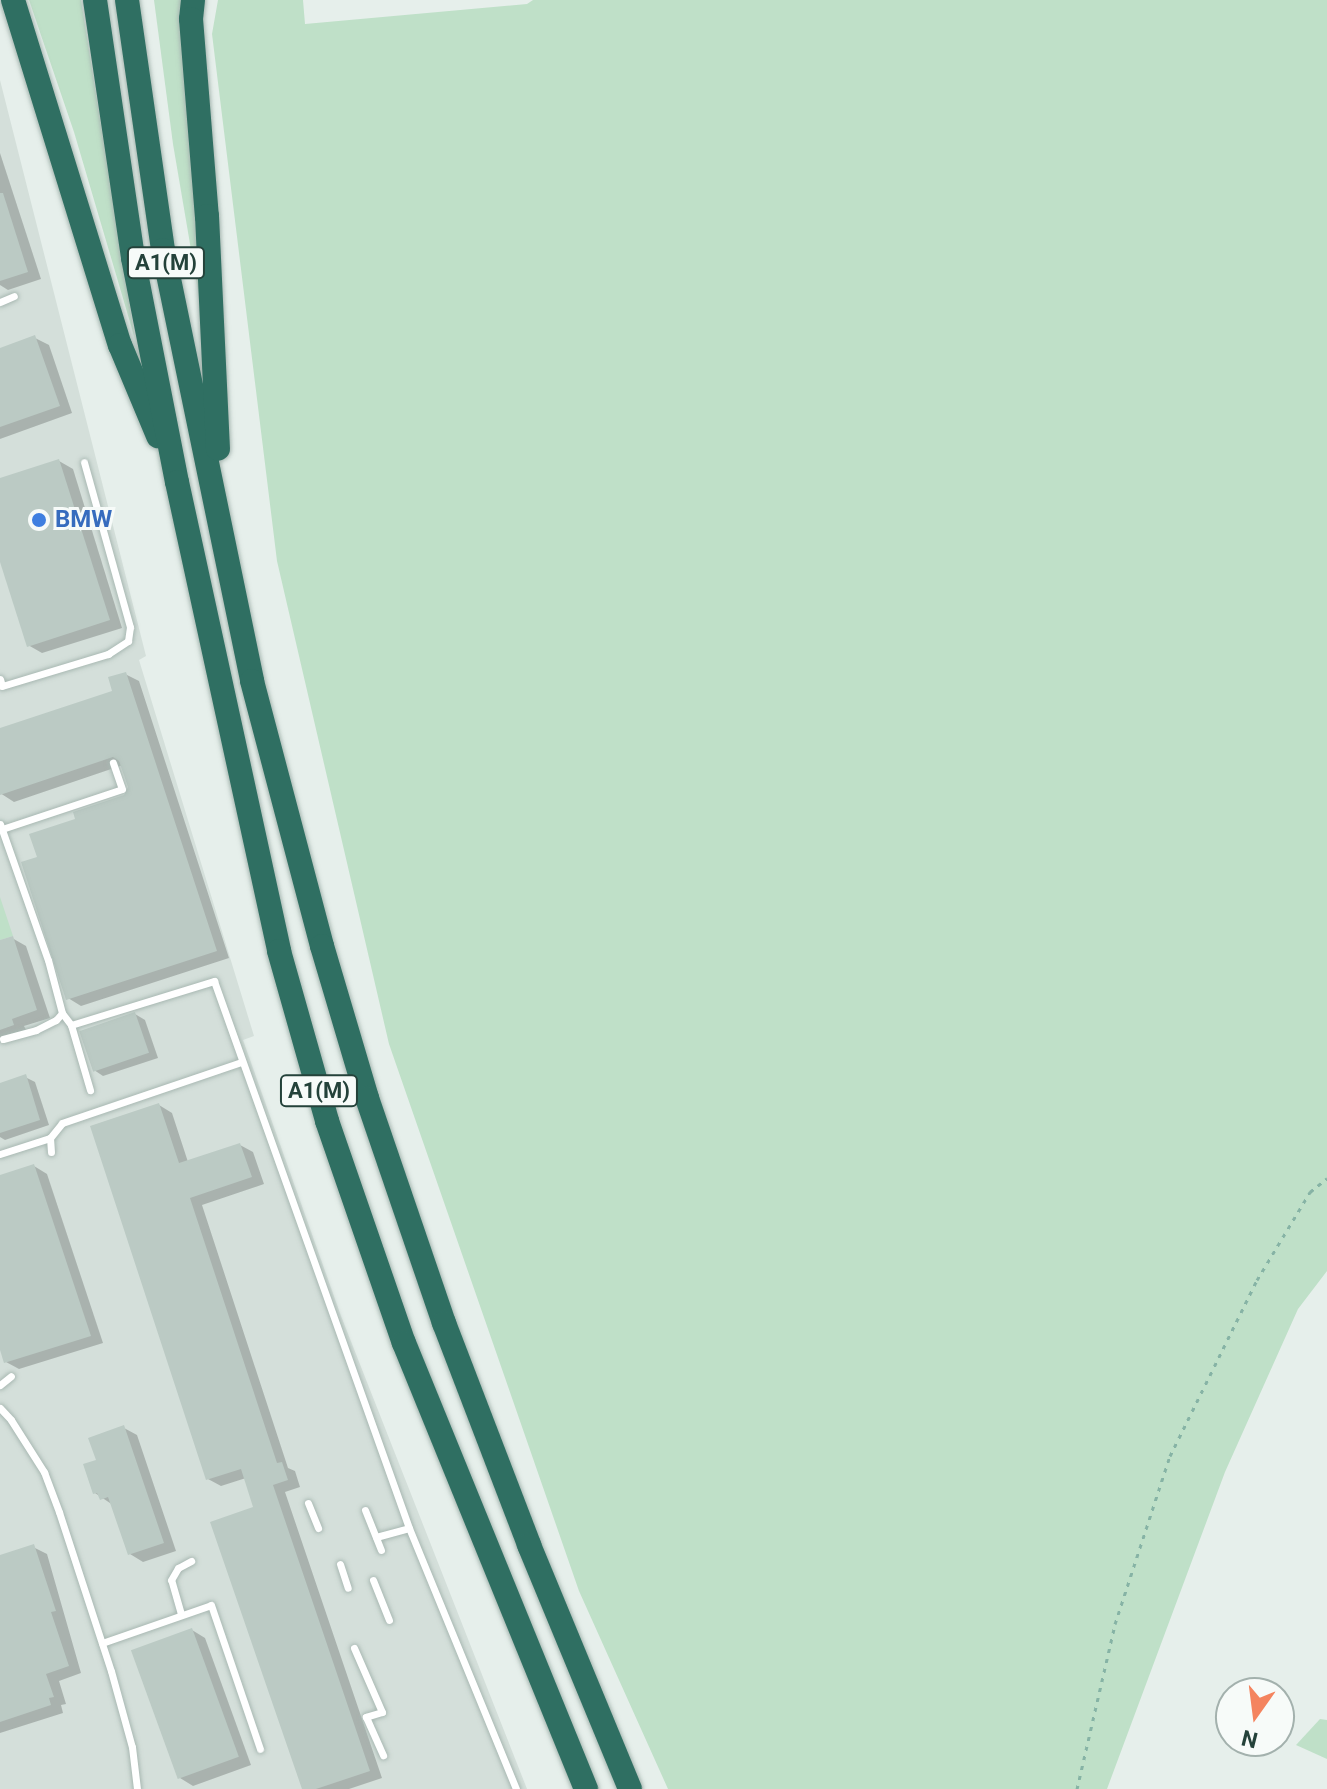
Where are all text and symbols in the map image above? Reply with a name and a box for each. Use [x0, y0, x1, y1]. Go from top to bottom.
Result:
road number: A1(M) [126, 245, 206, 281]
place label: BMW [55, 506, 112, 534]
marker: BMW [30, 511, 48, 529]
road number: A1(M) [279, 1073, 359, 1109]
north arrow [1215, 1677, 1295, 1757]
text: N [1239, 1725, 1260, 1753]

